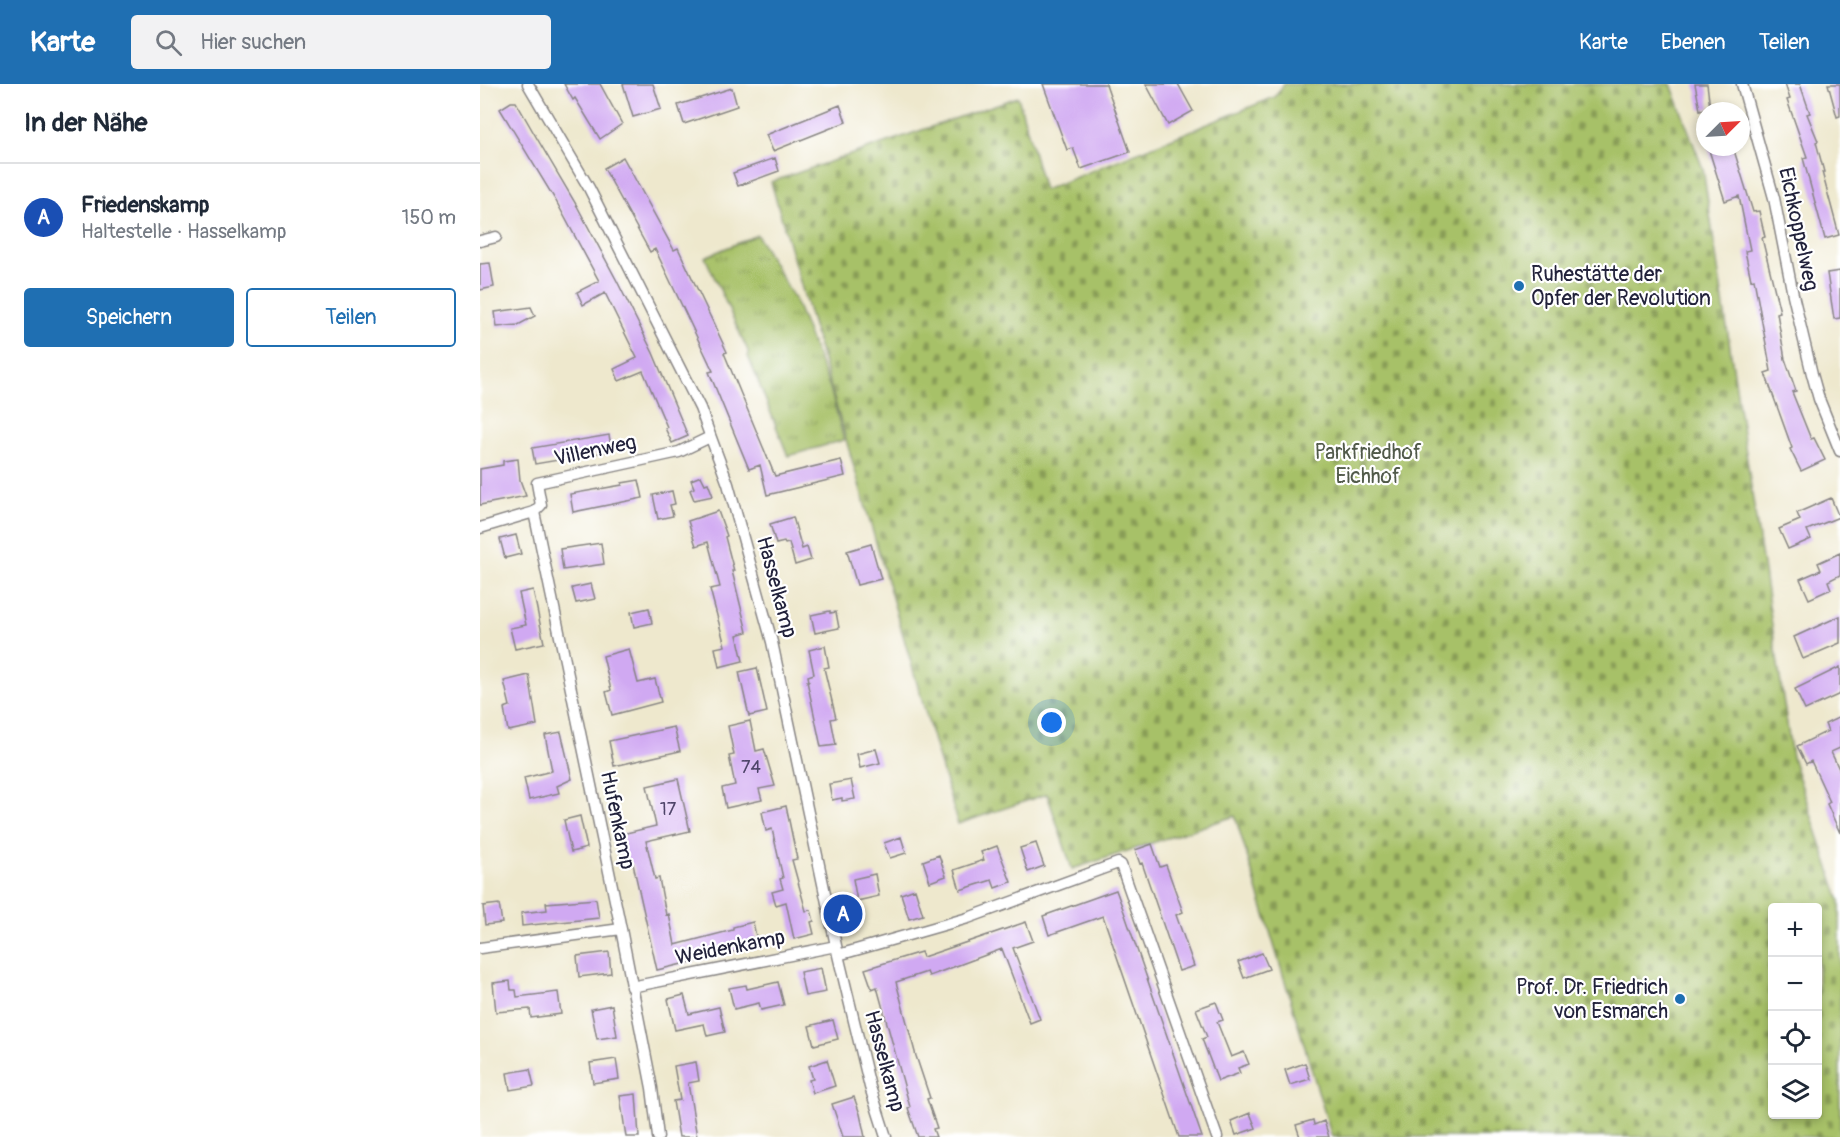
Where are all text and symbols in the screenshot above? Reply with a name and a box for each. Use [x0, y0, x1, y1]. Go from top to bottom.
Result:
search box [131, 15, 551, 69]
text: Karte [30, 25, 95, 60]
icon: search [152, 26, 185, 59]
text: Hier suchen [200, 28, 306, 56]
text: Karte [1579, 29, 1628, 56]
text: Ebenen [1661, 29, 1726, 56]
text: Teilen [1759, 29, 1810, 56]
north arrow [1696, 102, 1750, 156]
text: In der Nähe [24, 107, 147, 139]
street label: Eichkoppelweg [1772, 165, 1825, 293]
text: Friedenskamp [81, 191, 209, 219]
text: A [37, 205, 50, 230]
text: 150 m [402, 205, 456, 230]
text: Haltestelle · Hasselkamp [81, 219, 286, 244]
place label: Ruhestätte der Opfer der Revolution [1531, 261, 1711, 312]
marker: Ruhestätte der Opfer der Revolution [1512, 279, 1526, 293]
button: Speichern [24, 288, 234, 347]
button: Teilen [246, 288, 456, 347]
street label: Villenweg [552, 429, 639, 472]
park label: Parkfriedhof Eichhof [1315, 439, 1422, 490]
street label: Hasselkamp [750, 533, 803, 641]
your location [1037, 708, 1066, 737]
house number: 74 [741, 756, 762, 779]
street label: Hufenkamp [594, 768, 641, 872]
house number: 17 [660, 798, 677, 821]
pin: A [824, 892, 862, 936]
map controls [1768, 903, 1822, 1119]
button: + [1768, 903, 1822, 957]
street label: Weidenkamp [673, 924, 787, 971]
button: − [1768, 957, 1822, 1011]
place label: Prof. Dr. Friedrich von Esmarch [1516, 974, 1668, 1025]
marker: Prof. Dr. Friedrich von Esmarch [1673, 992, 1687, 1006]
street label: Hasselkamp [858, 1007, 911, 1115]
button: locate [1768, 1011, 1822, 1065]
button: layers [1768, 1065, 1822, 1119]

